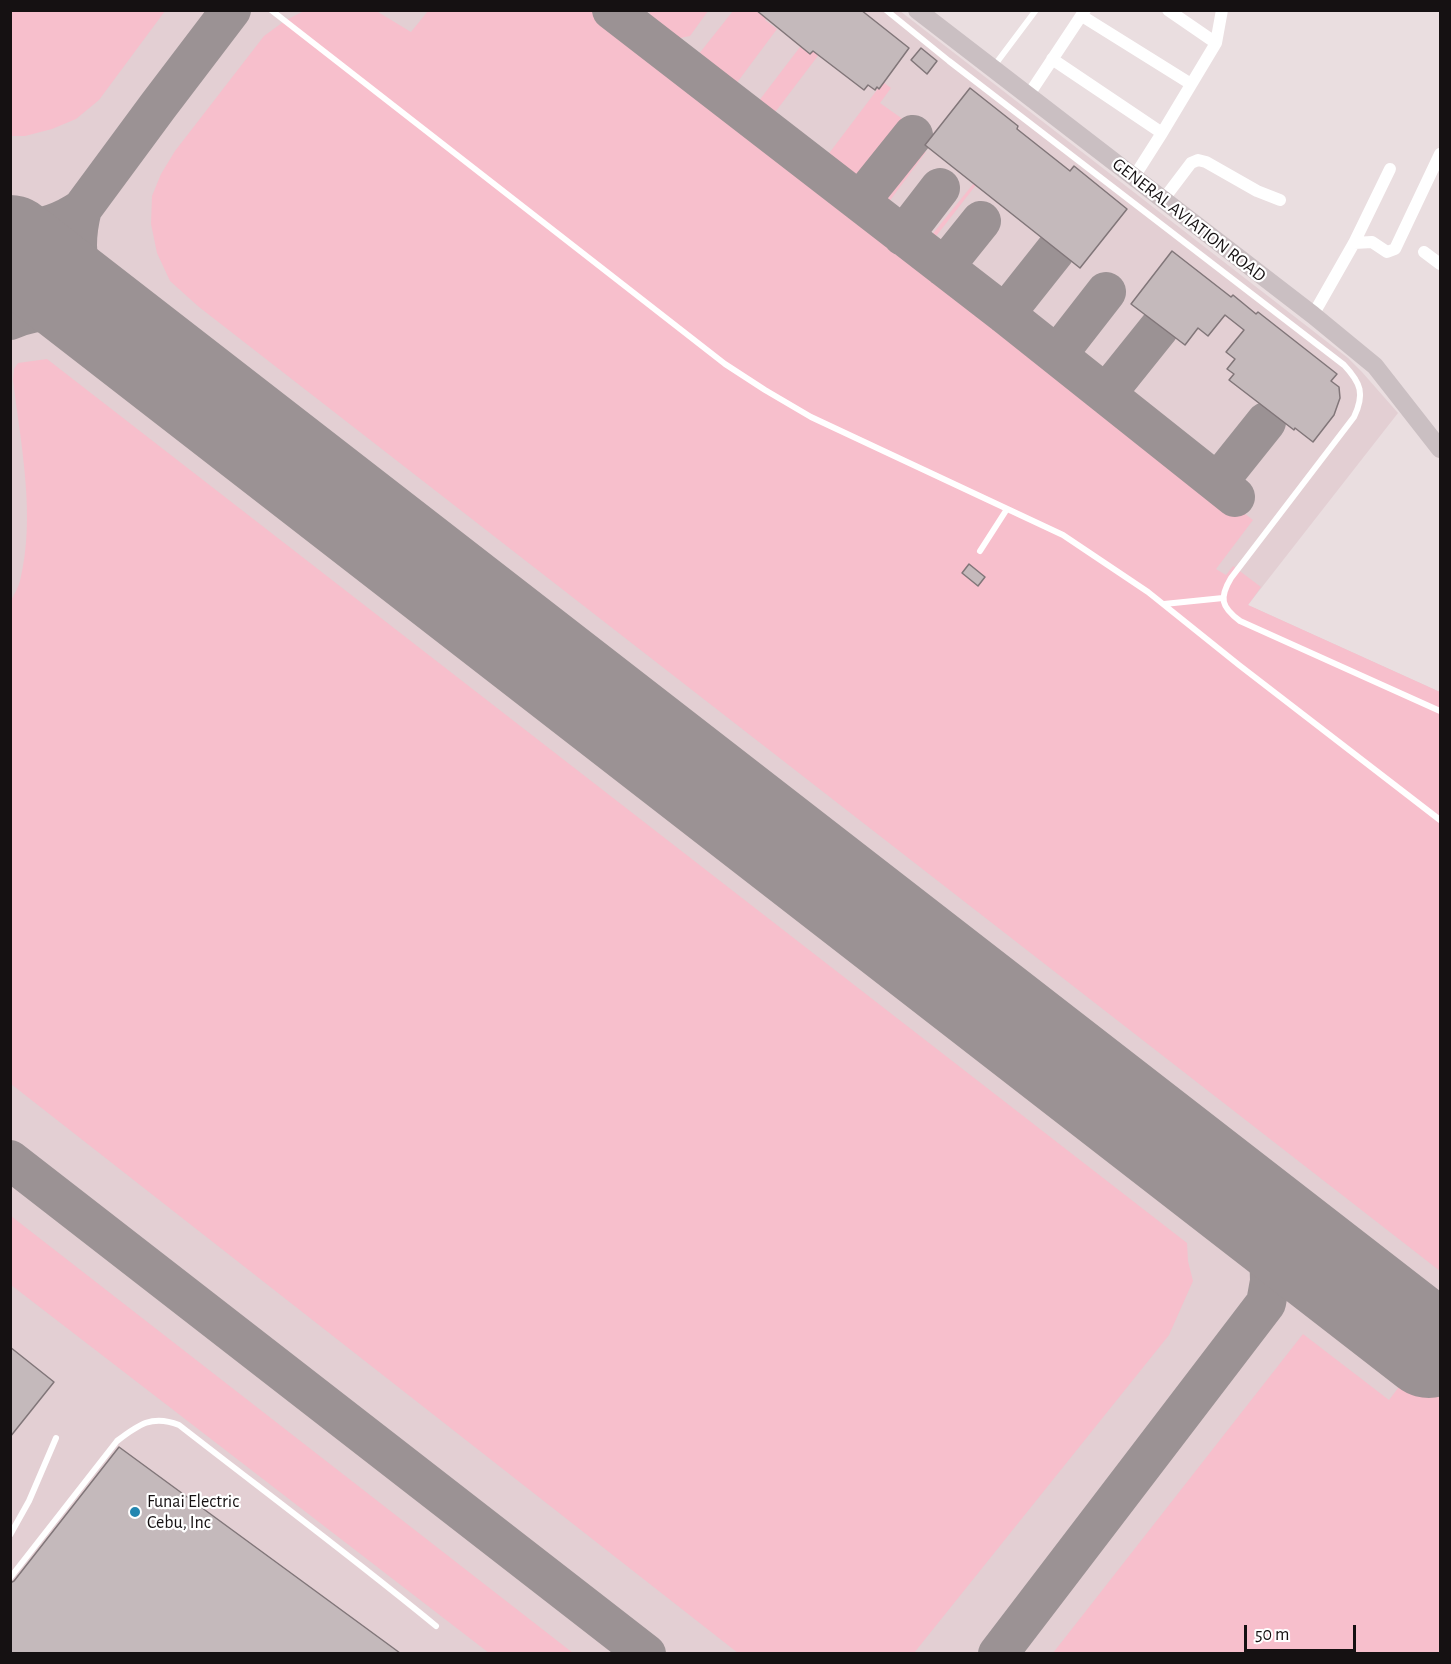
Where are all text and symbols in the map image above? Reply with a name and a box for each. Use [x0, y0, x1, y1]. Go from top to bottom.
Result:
street label: GENERAL AVIATION ROAD [1108, 153, 1270, 287]
place label: Funai Electric Cebu, Inc [147, 1491, 239, 1534]
marker: Funai Electric Cebu, Inc [128, 1505, 142, 1519]
scale bar [1247, 1613, 1360, 1651]
text: 50 m [1255, 1626, 1289, 1644]

